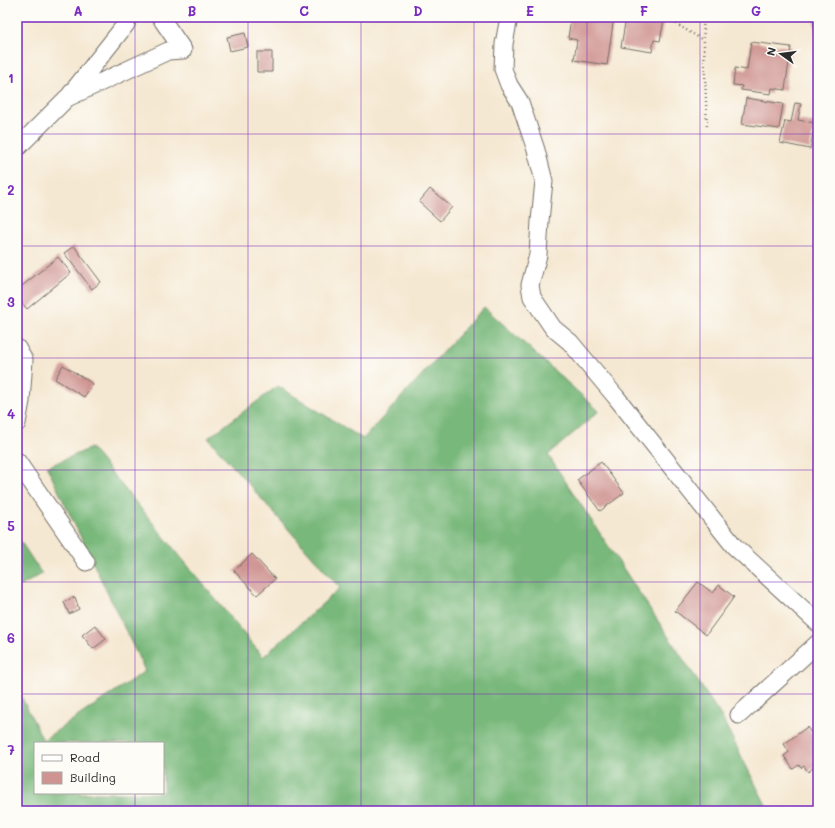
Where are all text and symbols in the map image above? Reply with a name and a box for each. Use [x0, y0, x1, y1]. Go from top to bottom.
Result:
text: A [73, 2, 83, 19]
text: B [188, 2, 197, 19]
text: C [299, 2, 309, 19]
text: D [413, 2, 423, 19]
text: E [526, 2, 534, 19]
text: F [640, 2, 648, 19]
text: G [751, 2, 761, 19]
north arrow [761, 34, 801, 74]
text: N [763, 46, 779, 57]
text: 1 [8, 69, 14, 86]
text: 2 [7, 181, 15, 198]
text: 3 [7, 293, 15, 310]
text: 4 [7, 405, 15, 422]
text: 5 [7, 517, 15, 534]
text: 6 [7, 629, 15, 646]
text: 7 [7, 741, 15, 758]
legend [34, 742, 164, 794]
text: Road [70, 749, 100, 765]
text: Building [70, 769, 116, 785]

